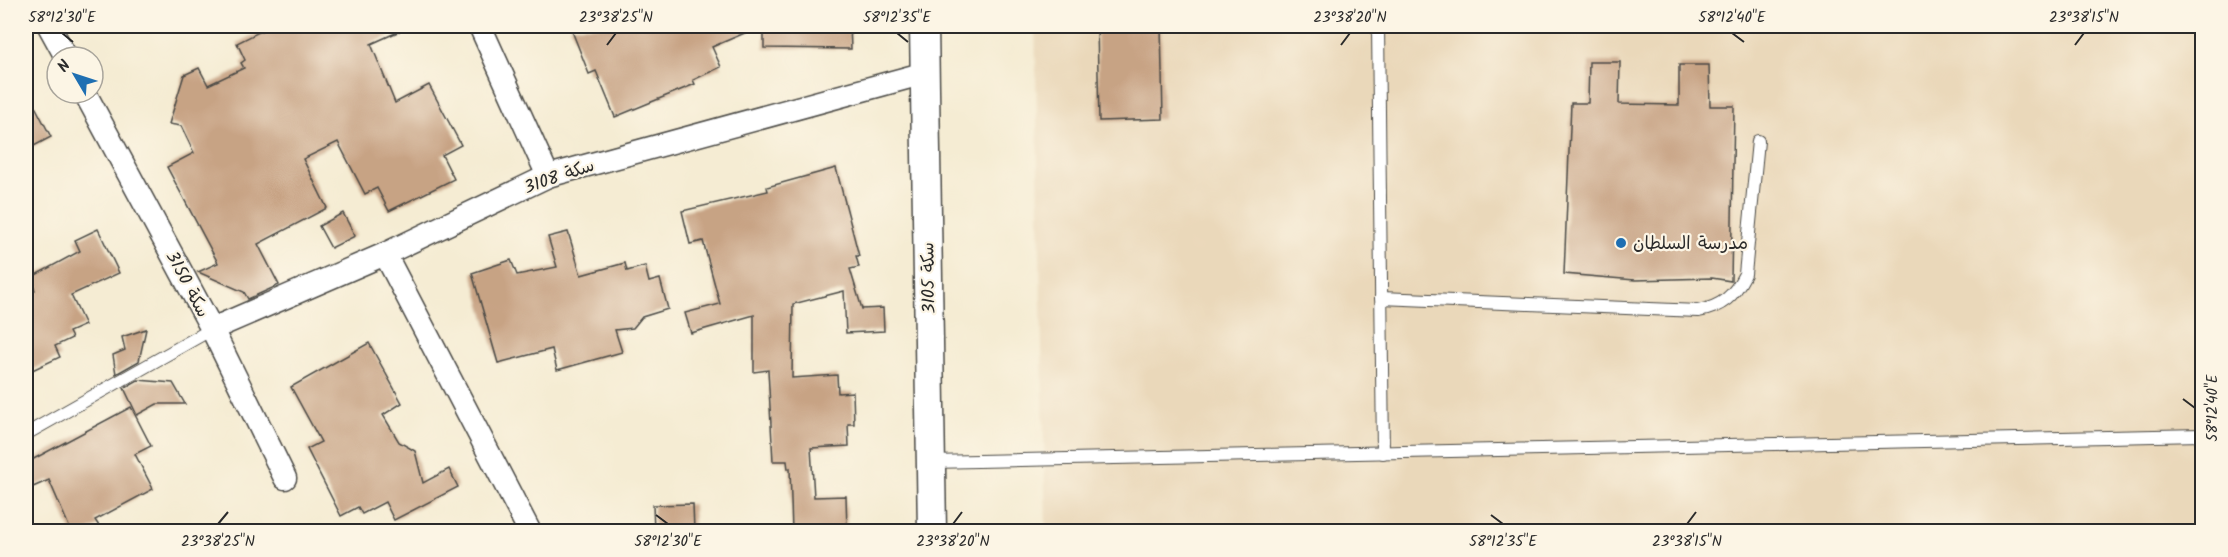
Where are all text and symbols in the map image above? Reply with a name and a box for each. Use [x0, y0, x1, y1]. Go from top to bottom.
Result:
text: 58°12'30"E [28, 6, 97, 30]
text: 23°38'25"N [579, 6, 653, 30]
text: 58°12'35"E [863, 6, 932, 30]
text: 23°38'20"N [1313, 6, 1387, 30]
text: 58°12'40"E [1698, 6, 1767, 30]
text: 23°38'15"N [2049, 6, 2119, 30]
north arrow [45, 45, 105, 105]
text: N [52, 55, 77, 78]
street label: سكة 3108 [520, 152, 599, 203]
place label: مدرسة السلطان [1633, 230, 1748, 259]
marker: مدرسة السلطان [1614, 236, 1628, 250]
street label: سكة 3105 [914, 242, 945, 314]
street label: سكة 3150 [157, 246, 216, 323]
text: 58°12'40"E [2201, 373, 2225, 442]
text: 23°38'25"N [181, 530, 255, 554]
text: 58°12'30"E [634, 530, 703, 554]
text: 23°38'20"N [916, 530, 990, 554]
text: 58°12'35"E [1469, 530, 1538, 554]
text: 23°38'15"N [1652, 530, 1722, 554]

